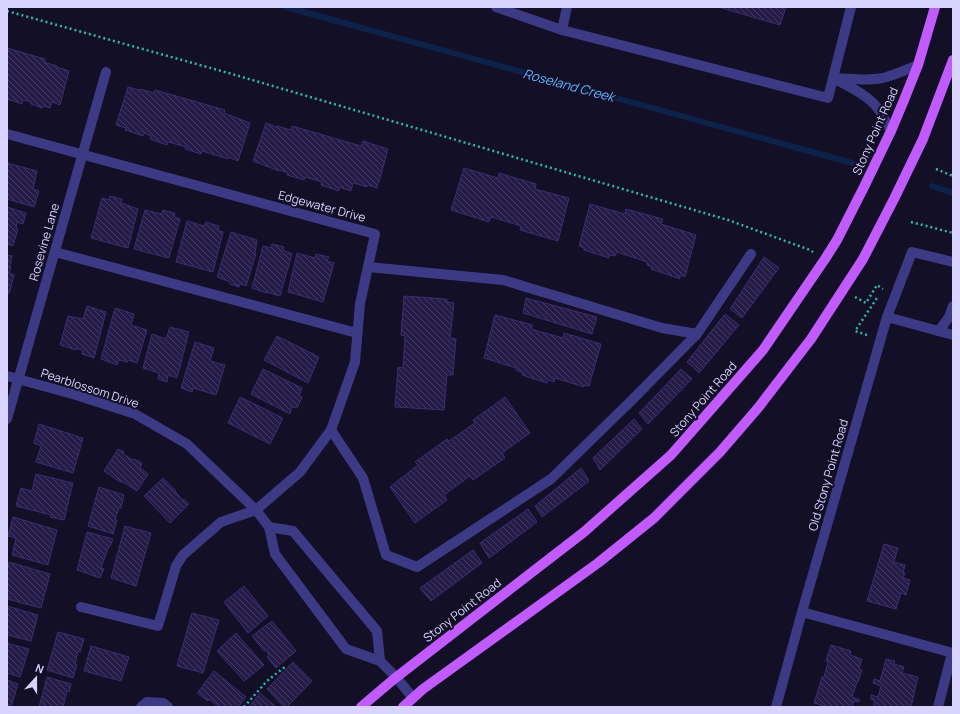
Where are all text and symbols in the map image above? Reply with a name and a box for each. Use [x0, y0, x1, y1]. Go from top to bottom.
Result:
water label: Roseland Creek [521, 64, 619, 107]
street label: Stony Point Road [848, 84, 902, 178]
street label: Edgewater Drive [276, 186, 368, 226]
street label: Rosevine Lane [25, 201, 63, 283]
street label: Stony Point Road [666, 358, 740, 440]
street label: Pearblossom Drive [39, 364, 141, 412]
street label: Old Stony Point Road [804, 417, 852, 533]
street label: Stony Point Road [420, 574, 504, 646]
north arrow [16, 658, 56, 698]
text: N [33, 660, 46, 677]

